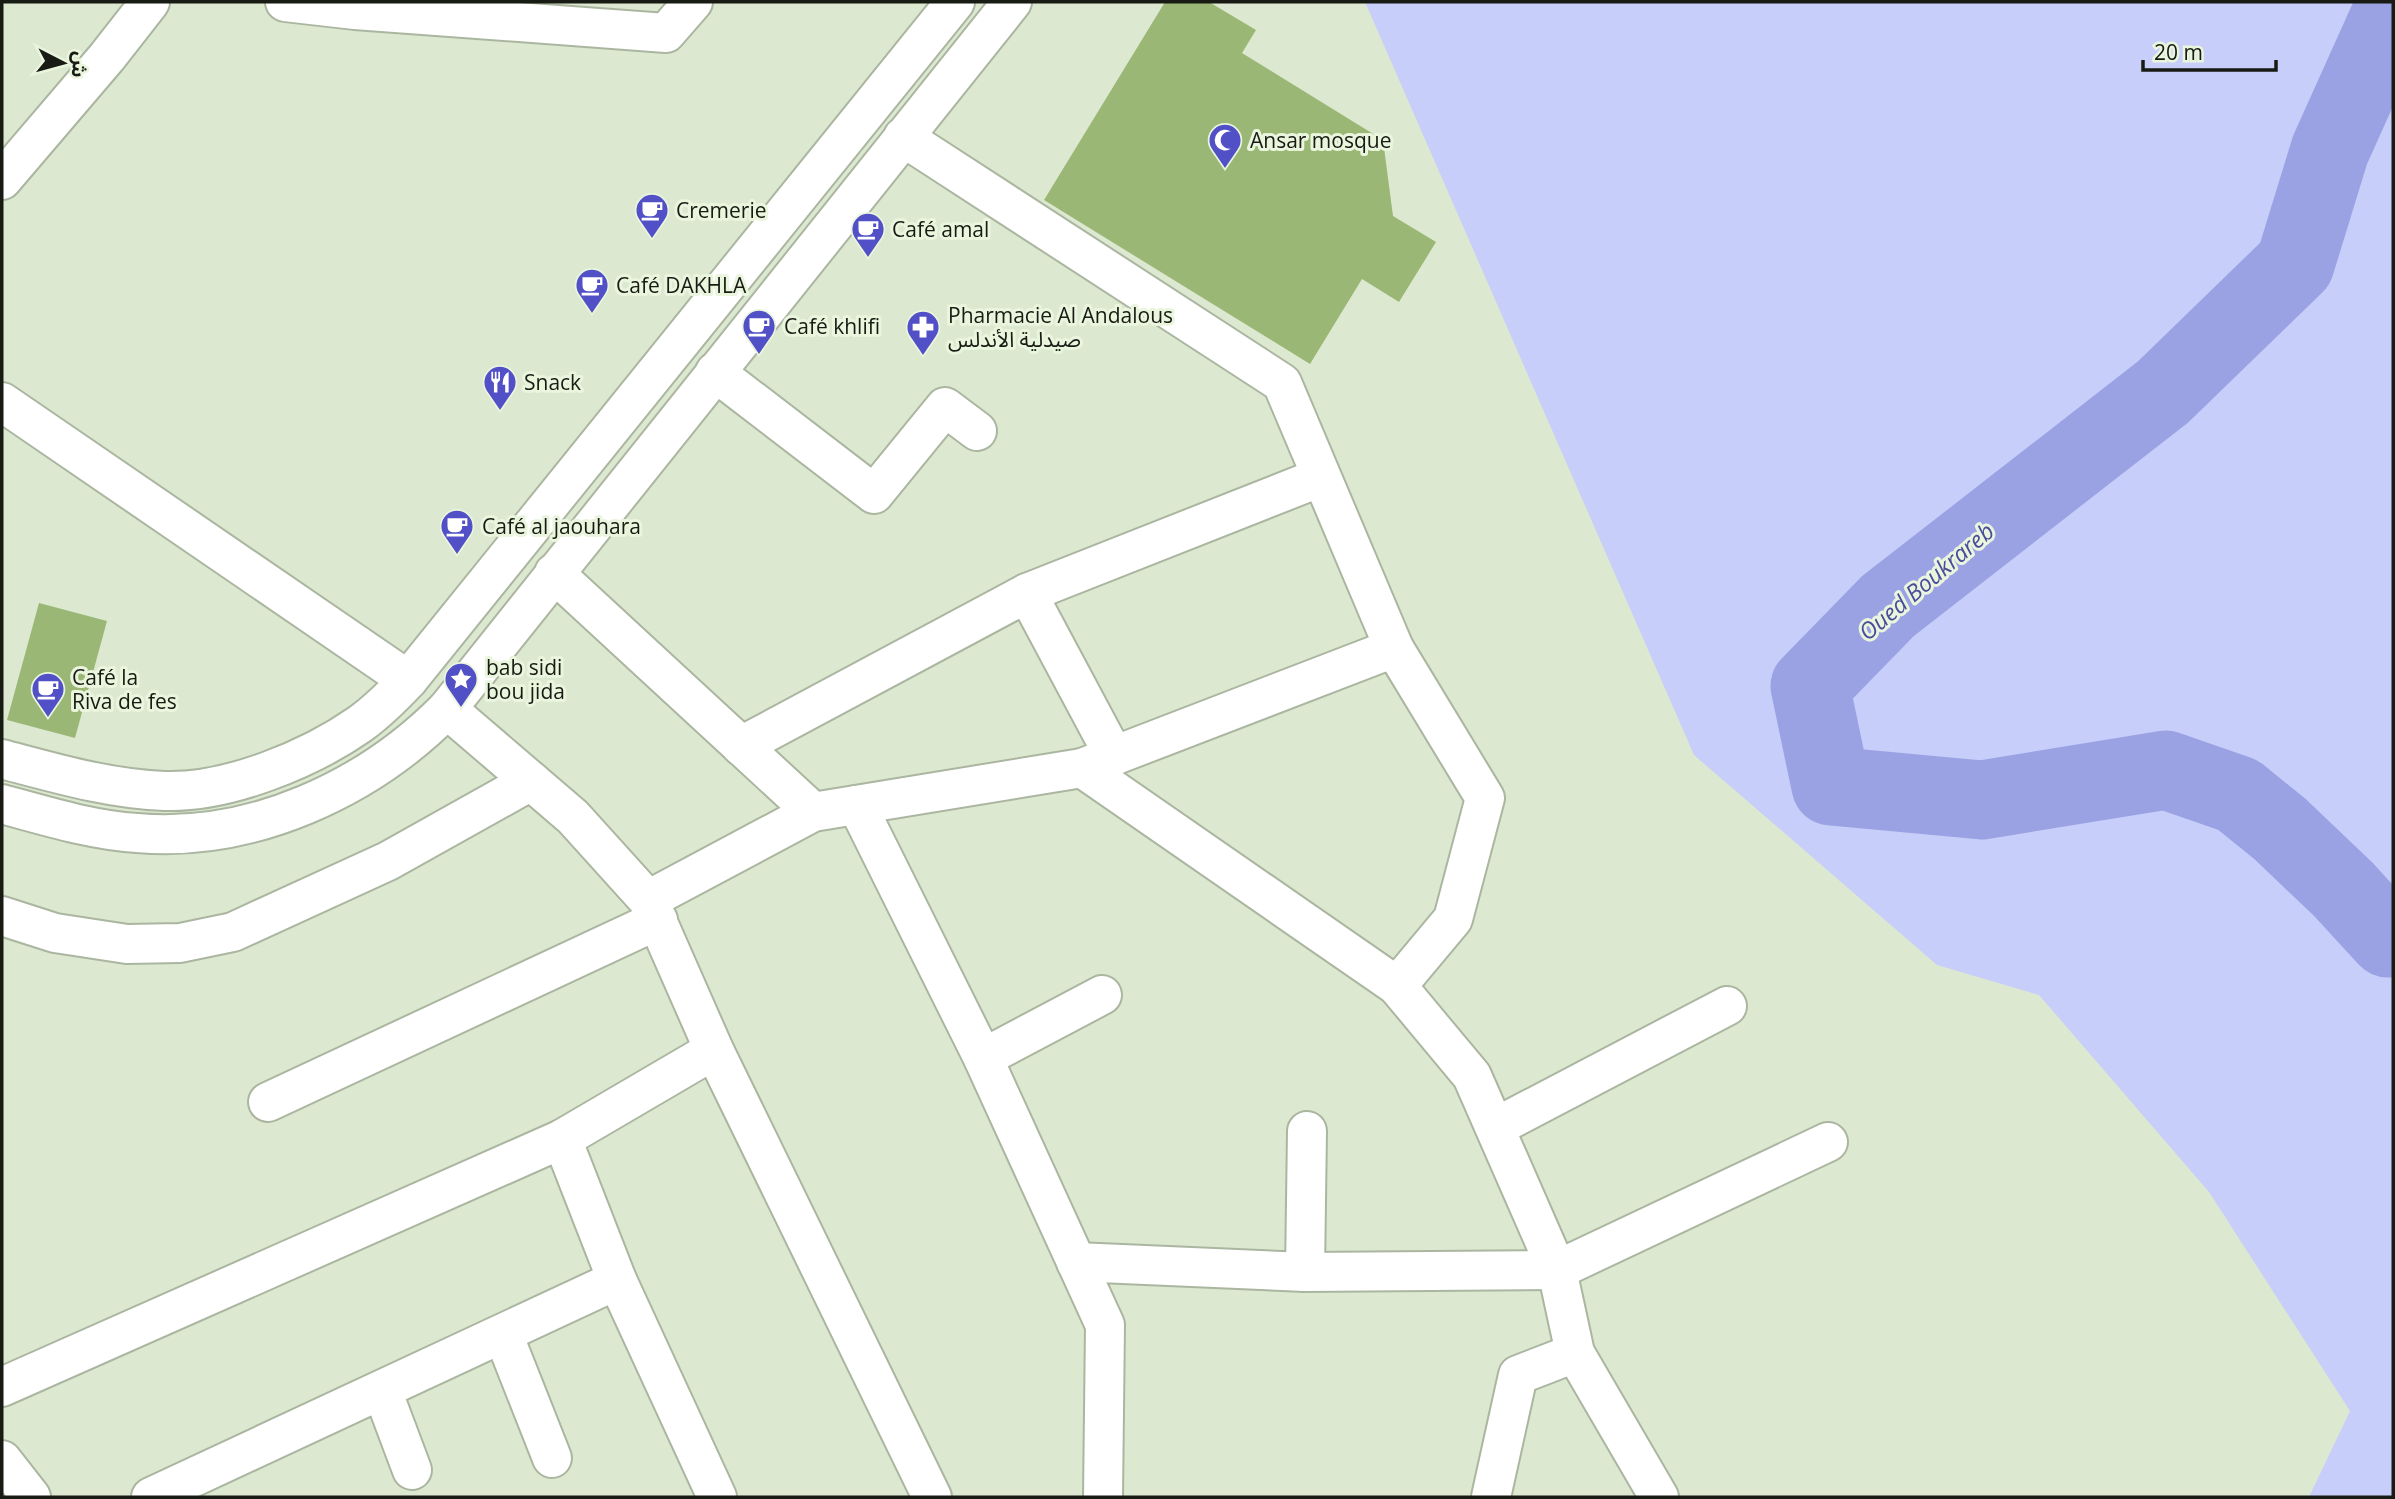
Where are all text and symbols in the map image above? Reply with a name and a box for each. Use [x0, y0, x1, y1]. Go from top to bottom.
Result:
north arrow [28, 28, 98, 98]
scale bar [2143, 28, 2276, 72]
text: 20 m [2154, 38, 2203, 66]
text: ش [66, 50, 94, 79]
mosque icon: Ansar mosque [1206, 121, 1244, 170]
place label: Ansar mosque [1250, 126, 1391, 154]
cafe icon: Cremerie [633, 191, 671, 240]
place label: Cremerie [676, 196, 767, 224]
cafe icon: Café amal [849, 210, 887, 259]
place label: Café amal [892, 215, 989, 243]
cafe icon: Café DAKHLA [573, 266, 611, 315]
place label: Café DAKHLA [616, 271, 747, 299]
place label: Pharmacie Al Andalous صيدلية الأندلس [948, 301, 1173, 353]
cafe icon: Café khlifi [740, 307, 778, 356]
pharmacy icon: Pharmacie Al Andalous صيدلية الأندلس [904, 308, 942, 357]
place label: Café khlifi [784, 312, 880, 340]
restaurant icon: Snack [481, 363, 519, 412]
place label: Snack [524, 368, 581, 396]
cafe icon: Café al jaouhara [438, 507, 476, 556]
place label: Café al jaouhara [482, 512, 641, 540]
water label: Oued Boukrareb [1851, 515, 2001, 647]
place label: bab sidi bou jida [486, 653, 565, 705]
place icon: bab sidi bou jida [442, 660, 480, 709]
place label: Café la Riva de fes [72, 663, 177, 715]
cafe icon: Café la Riva de fes [29, 670, 67, 719]

